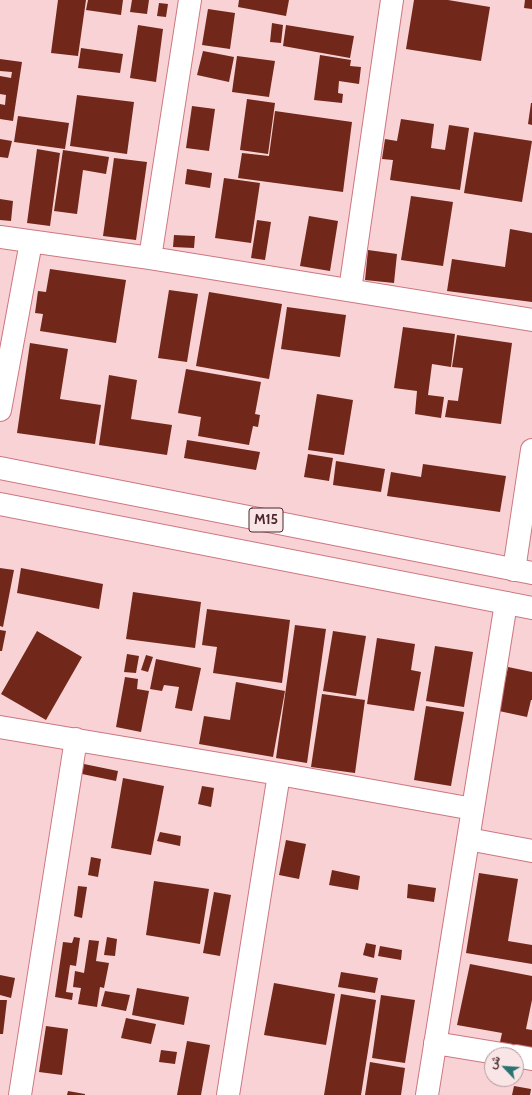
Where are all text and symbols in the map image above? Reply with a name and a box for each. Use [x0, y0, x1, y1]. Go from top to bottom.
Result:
road number: M15 [249, 508, 283, 532]
north arrow [484, 1047, 524, 1087]
text: ش [485, 1053, 503, 1071]

